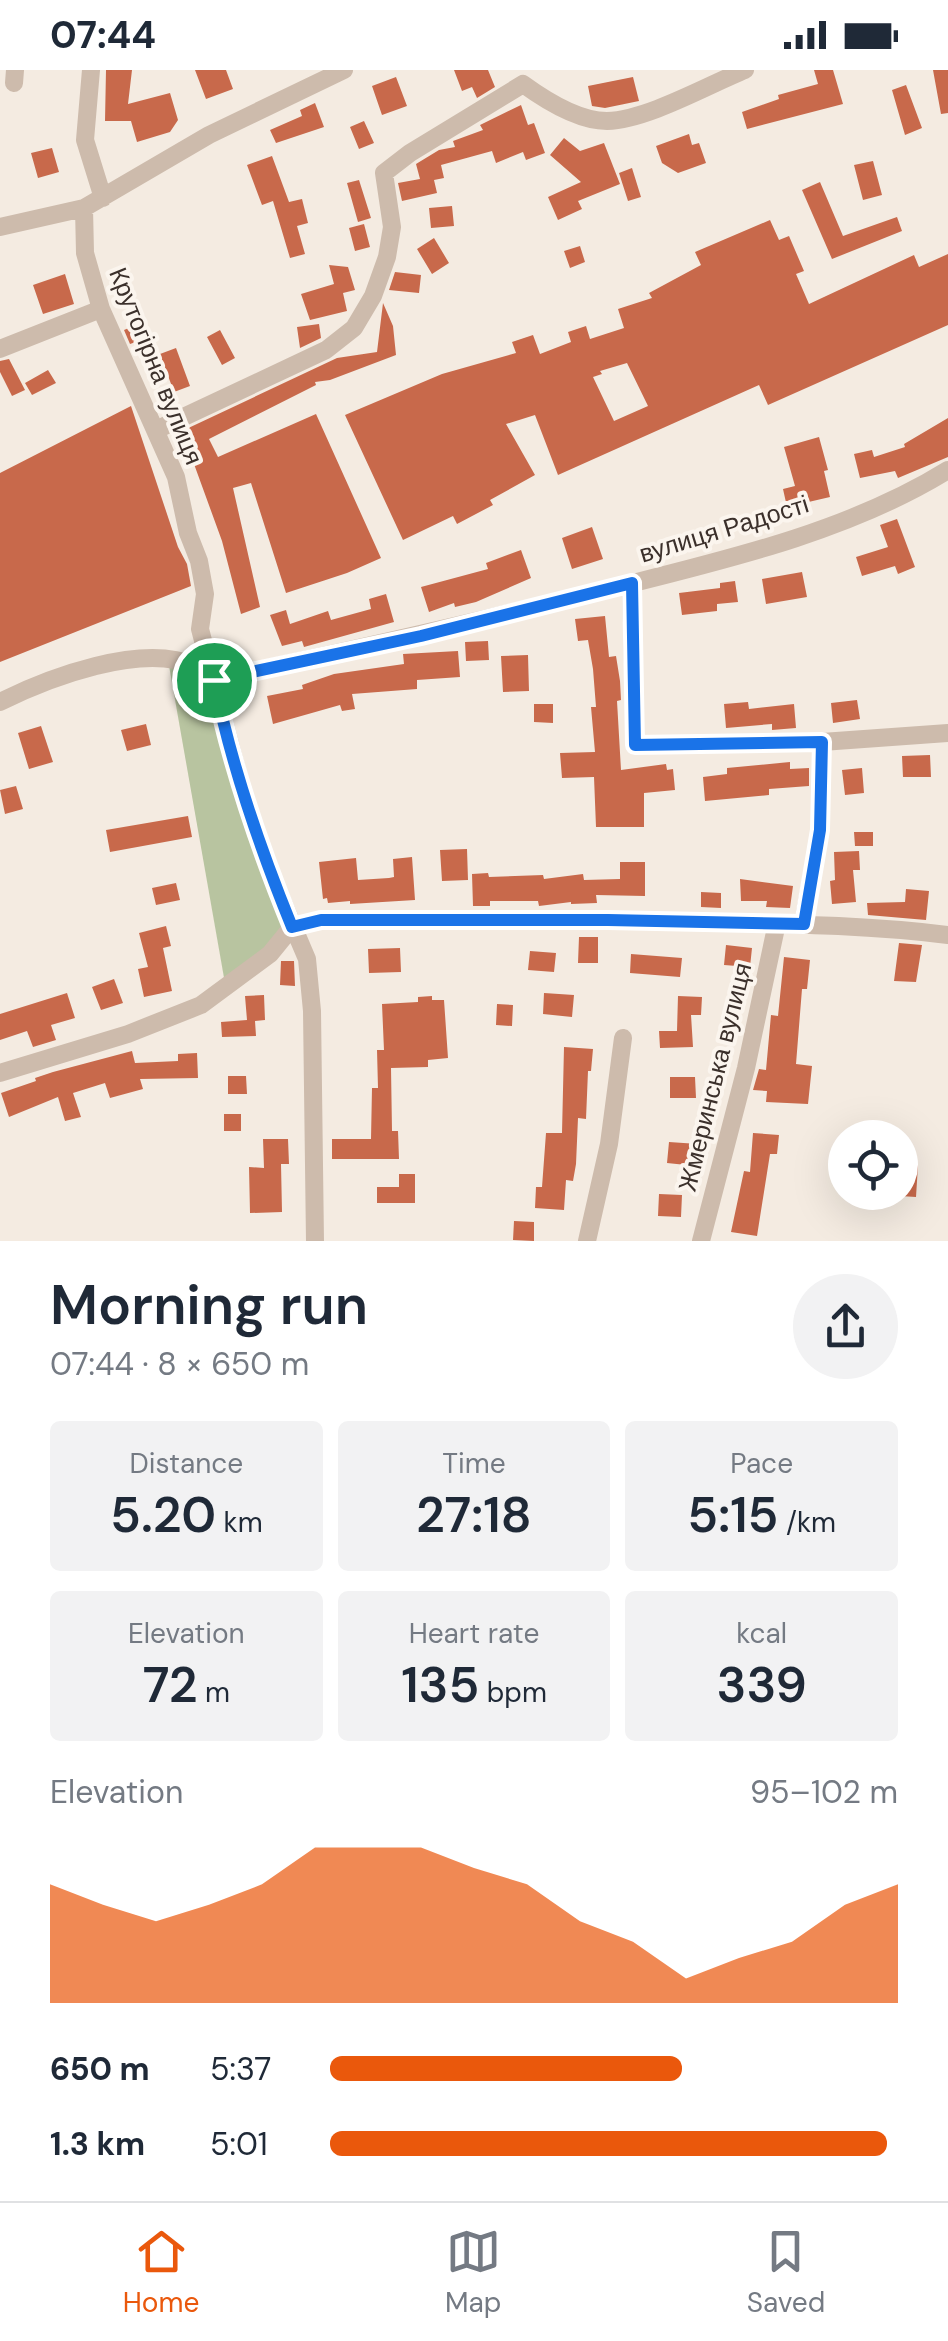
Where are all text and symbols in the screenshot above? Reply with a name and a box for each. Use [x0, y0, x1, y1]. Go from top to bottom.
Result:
text: 07:44 [50, 10, 156, 60]
street label: Крутогірна вулиця [101, 263, 211, 469]
street label: вулиця Радості [635, 488, 813, 570]
pin [172, 638, 257, 723]
icon: arrive [187, 653, 242, 708]
street label: Жмеринська вулиця [671, 959, 759, 1195]
map controls [828, 1120, 918, 1210]
button: locate [828, 1120, 918, 1210]
text: Morning run [50, 1269, 368, 1341]
button: share [793, 1274, 898, 1379]
text: 07:44 · 8 × 650 m [50, 1343, 309, 1385]
text: Distance [130, 1445, 243, 1482]
text: Time [442, 1445, 506, 1482]
text: Pace [730, 1445, 793, 1482]
text: 5.20 [110, 1482, 216, 1548]
text: 27:18 [416, 1482, 532, 1548]
text: 5:15 [687, 1482, 778, 1548]
text: km [216, 1504, 263, 1541]
text: /km [778, 1504, 836, 1541]
text: Elevation [128, 1615, 245, 1652]
text: Heart rate [409, 1615, 539, 1652]
text: kcal [736, 1615, 787, 1652]
text: 72 [143, 1652, 198, 1718]
text: 135 [401, 1652, 479, 1718]
text: 339 [717, 1652, 807, 1718]
text: m [198, 1674, 230, 1711]
text: bpm [479, 1674, 547, 1711]
text: Elevation [50, 1771, 183, 1813]
text: 95–102 m [750, 1771, 898, 1813]
text: 650 m [50, 2048, 150, 2090]
text: 5:37 [210, 2048, 271, 2090]
text: 1.3 km [50, 2123, 145, 2165]
text: 5:01 [210, 2123, 268, 2165]
tab: Home [123, 2224, 199, 2321]
tab: Map [445, 2224, 501, 2321]
tab: Saved [747, 2224, 825, 2321]

